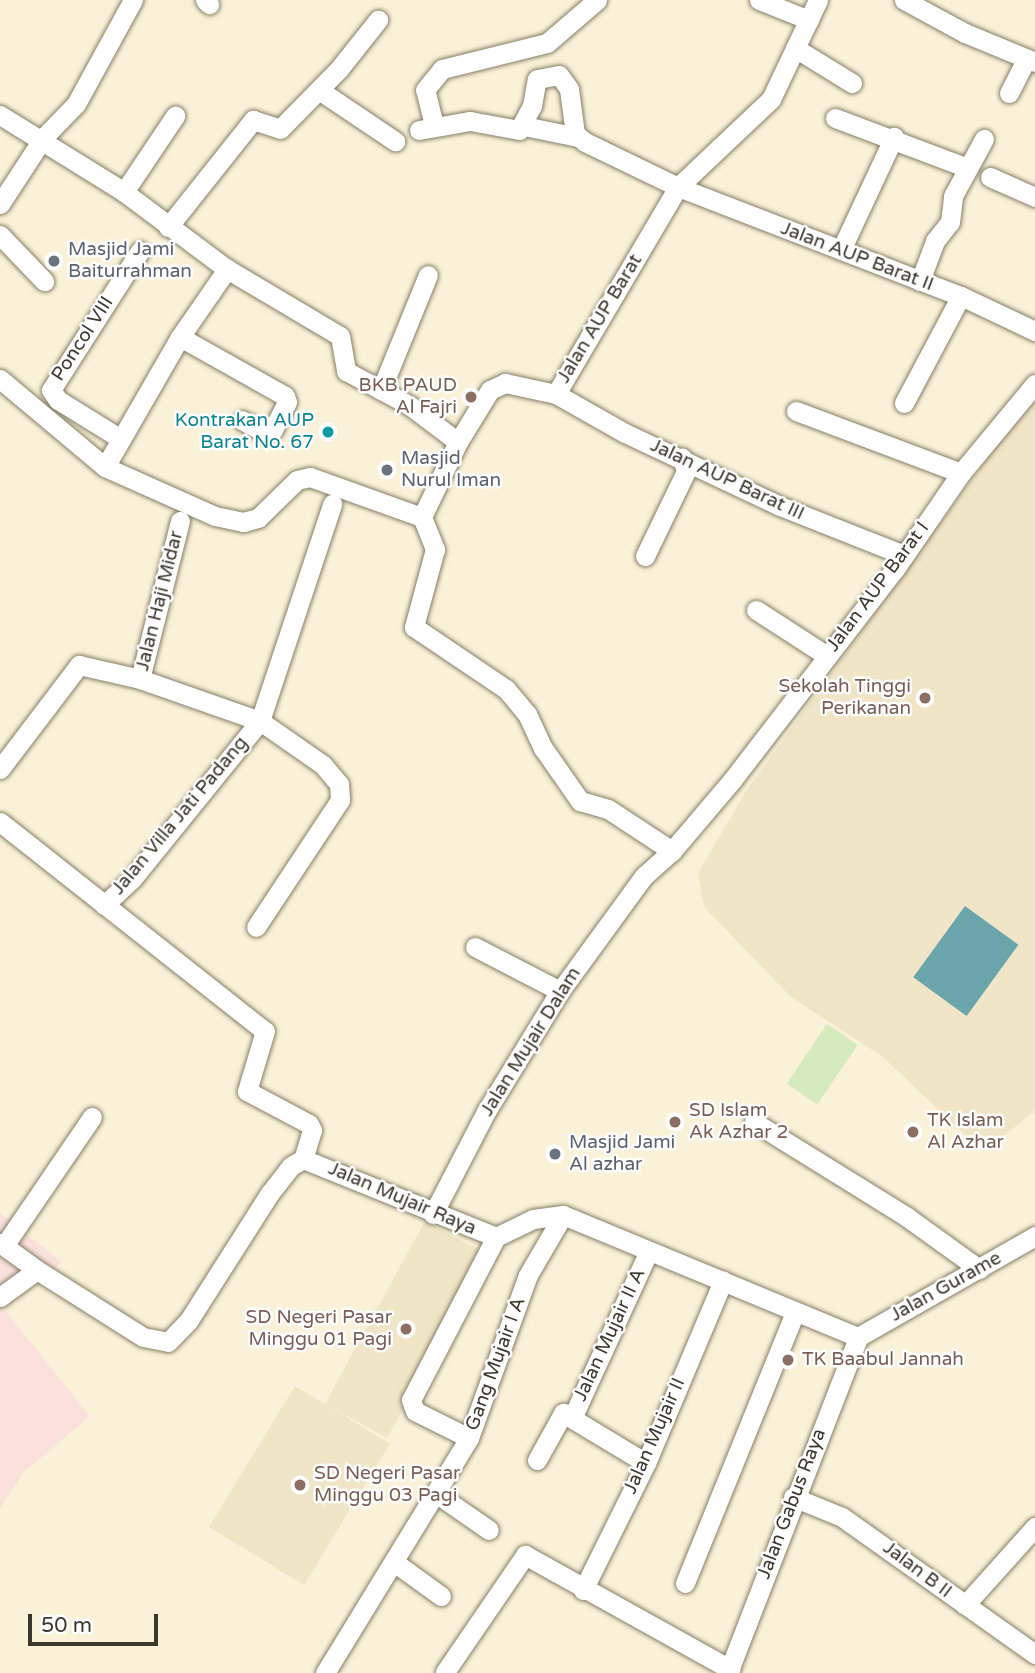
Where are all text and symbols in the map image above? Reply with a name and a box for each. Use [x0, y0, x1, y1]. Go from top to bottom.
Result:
street label: Jalan AUP Barat II [777, 217, 937, 297]
place label: Masjid Jami Baiturrahman [68, 239, 192, 283]
street label: Jalan AUP Barat [553, 250, 647, 388]
marker: Masjid Jami Baiturrahman [46, 253, 62, 269]
street label: Poncol VIII [47, 292, 119, 386]
place label: BKB PAUD Al Fajri [359, 375, 457, 419]
marker: BKB PAUD Al Fajri [463, 389, 479, 405]
place label: Kontrakan AUP Barat No. 67 [175, 410, 314, 454]
marker: Kontrakan AUP Barat No. 67 [320, 424, 336, 440]
street label: Jalan AUP Barat III [646, 434, 808, 526]
place label: Masjid Nurul Iman [401, 448, 501, 492]
marker: Masjid Nurul Iman [379, 462, 395, 478]
street label: Jalan AUP Barat I [822, 518, 934, 656]
street label: Jalan Haji Midar [132, 528, 188, 674]
place label: Sekolah Tinggi Perikanan [778, 676, 911, 720]
marker: Sekolah Tinggi Perikanan [917, 690, 933, 706]
street label: Jalan Villa Jati Padang [107, 732, 253, 900]
street label: Jalan Mujair Dalam [476, 963, 586, 1121]
place label: SD Islam Ak Azhar 2 [689, 1100, 788, 1144]
place label: TK Islam Al Azhar [927, 1110, 1004, 1154]
marker: SD Islam Ak Azhar 2 [667, 1114, 683, 1130]
marker: TK Islam Al Azhar [905, 1124, 921, 1140]
place label: Masjid Jami Al azhar [569, 1132, 675, 1176]
marker: Masjid Jami Al azhar [547, 1146, 563, 1162]
street label: Jalan Mujair Raya [325, 1158, 479, 1240]
street label: Jalan Gurame [886, 1247, 1006, 1327]
street label: Jalan Mujair II A [569, 1265, 651, 1405]
street label: Gang Mujair I A [461, 1294, 531, 1434]
place label: SD Negeri Pasar Minggu 01 Pagi [246, 1307, 392, 1351]
marker: SD Negeri Pasar Minggu 01 Pagi [398, 1321, 414, 1337]
place label: TK Baabul Jannah [802, 1349, 964, 1371]
marker: TK Baabul Jannah [780, 1352, 796, 1368]
street label: Jalan Mujair II [619, 1375, 691, 1497]
street label: Jalan Gabus Raya [753, 1426, 831, 1582]
place label: SD Negeri Pasar Minggu 03 Pagi [314, 1463, 460, 1507]
marker: SD Negeri Pasar Minggu 03 Pagi [292, 1477, 308, 1493]
street label: Jalan B II [878, 1537, 956, 1603]
scale bar [32, 1600, 161, 1644]
text: 50 m [41, 1613, 92, 1638]

